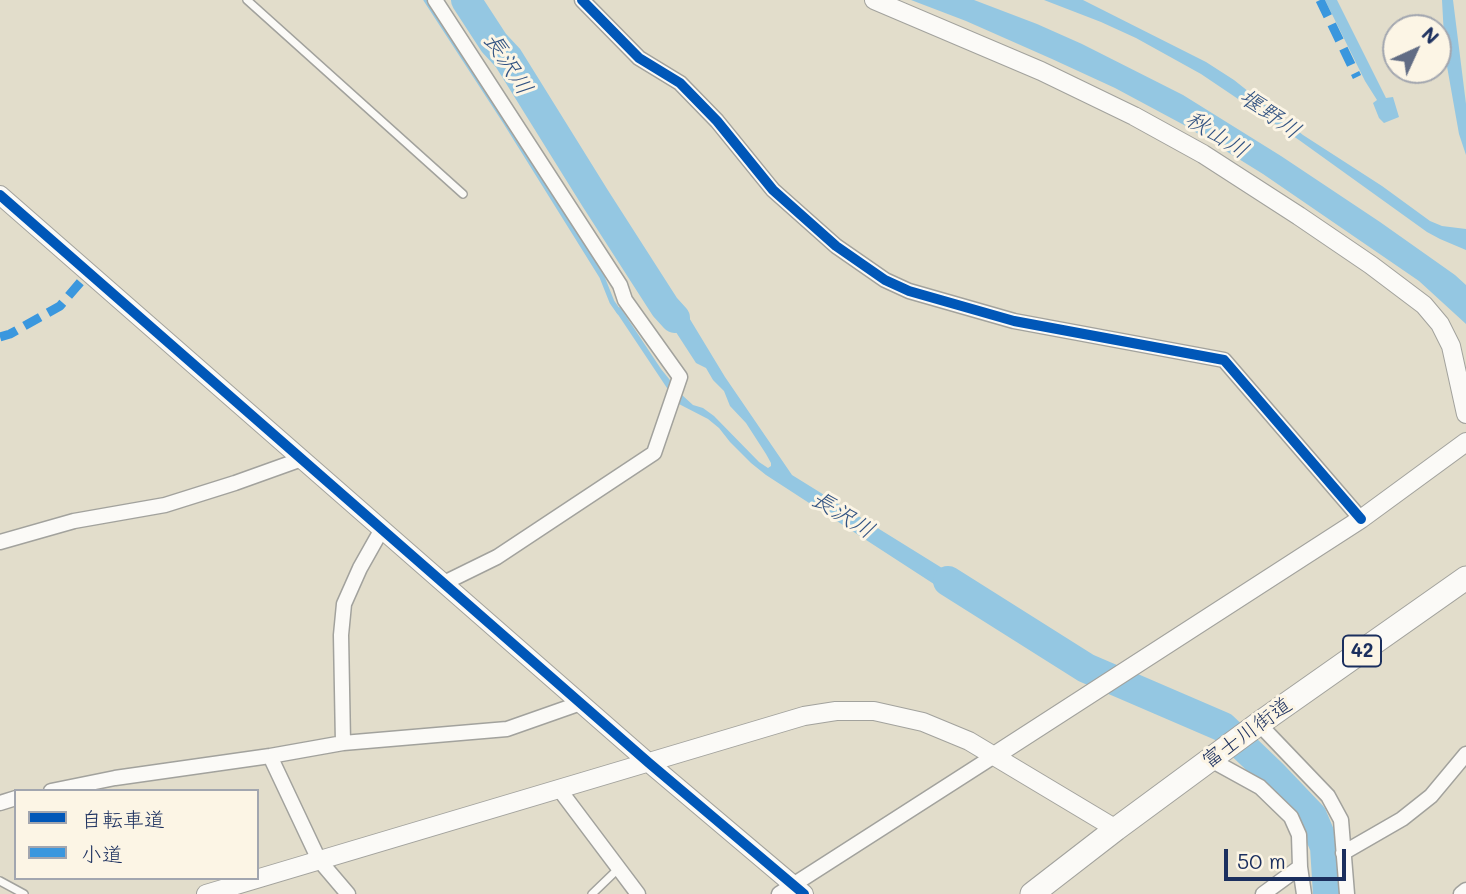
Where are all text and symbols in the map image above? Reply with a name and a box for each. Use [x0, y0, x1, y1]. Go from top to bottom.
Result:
north arrow [1382, 14, 1452, 84]
text: N [1417, 21, 1445, 49]
water label: 長沢川 [478, 28, 538, 100]
water label: 堰野川 [1234, 83, 1306, 145]
water label: 秋山川 [1180, 105, 1254, 165]
water label: 長沢川 [806, 485, 880, 545]
road number: 42 [1343, 636, 1381, 666]
street label: 富士川街道 [1197, 692, 1297, 774]
legend [14, 789, 259, 880]
text: 自転車道 [81, 805, 165, 832]
scale bar [1228, 834, 1350, 878]
text: 小道 [81, 840, 123, 867]
text: 50 m [1237, 847, 1286, 874]

